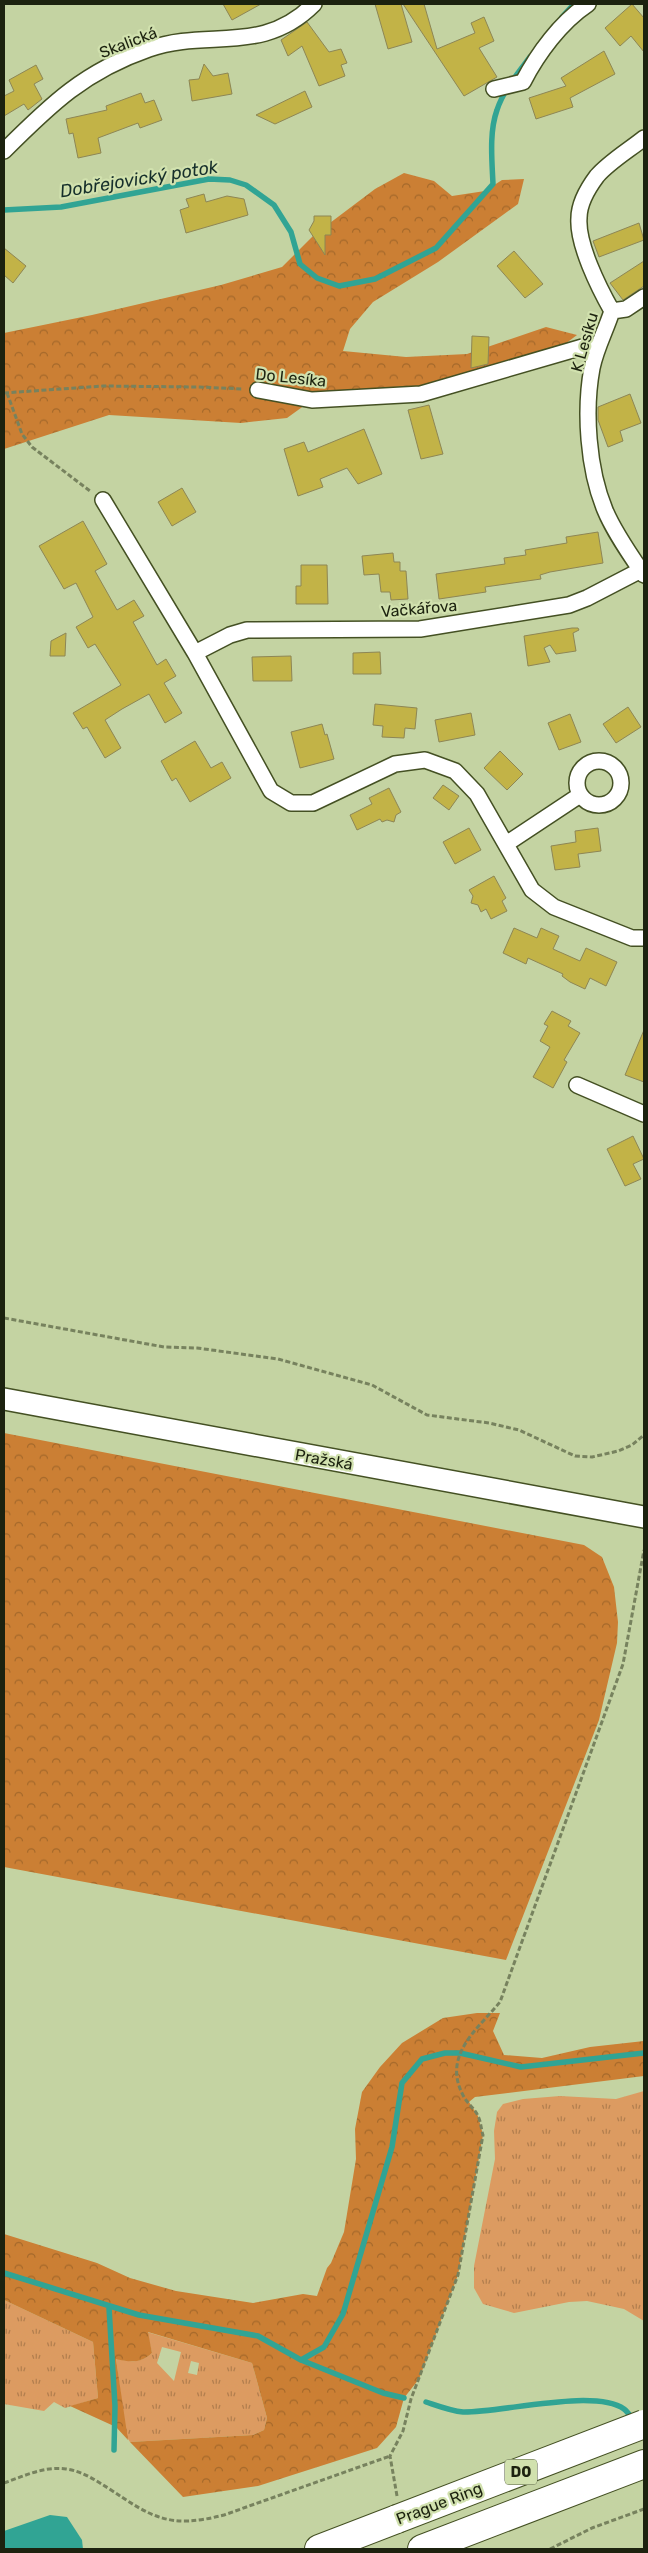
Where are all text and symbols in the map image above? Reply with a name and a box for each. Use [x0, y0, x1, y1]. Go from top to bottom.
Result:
street label: Skalická [97, 23, 160, 62]
water label: Dobřejovický potok [58, 156, 220, 202]
street label: K Lesíku [567, 310, 602, 374]
street label: Do Lesíka [255, 364, 327, 391]
street label: Vačkářova [380, 596, 458, 621]
street label: Pražská [294, 1445, 354, 1474]
road number: D0 [505, 2460, 537, 2484]
street label: Prague Ring [393, 2478, 485, 2529]

